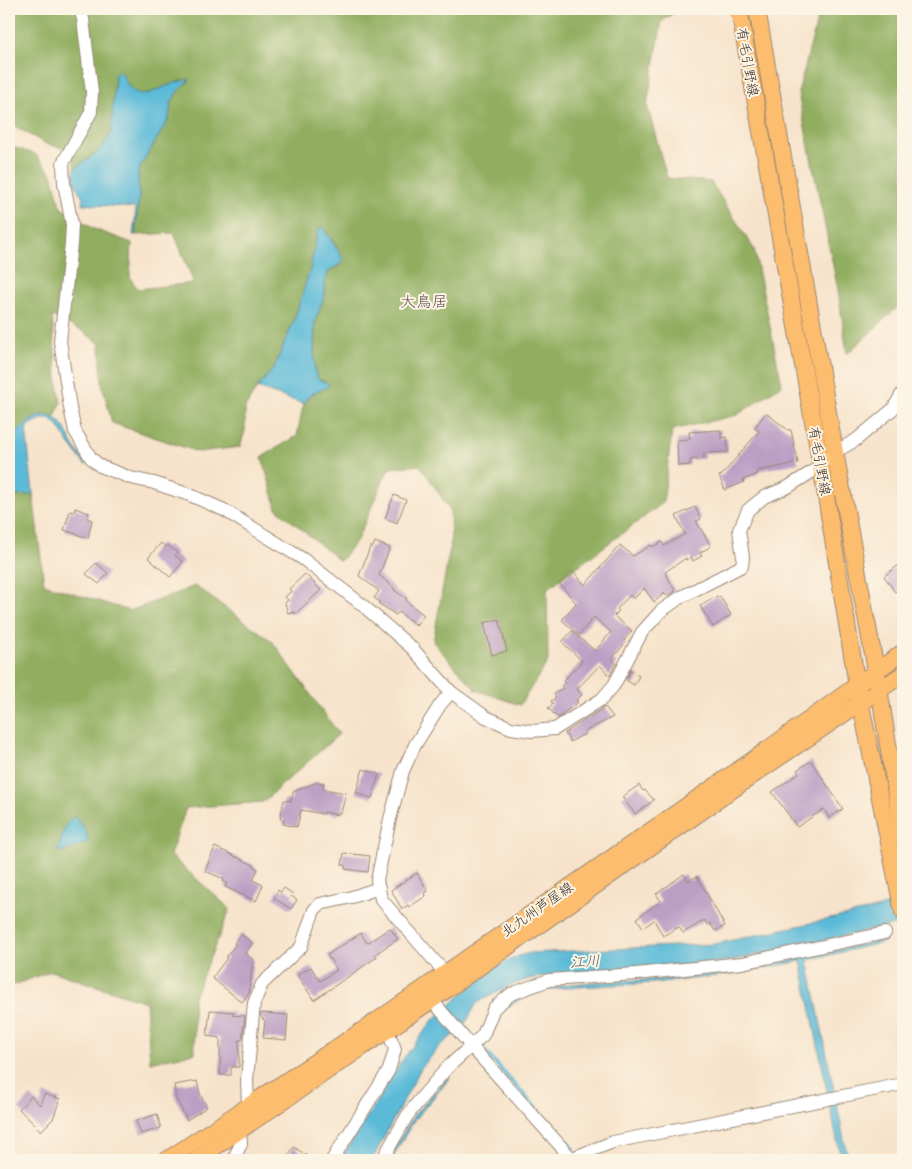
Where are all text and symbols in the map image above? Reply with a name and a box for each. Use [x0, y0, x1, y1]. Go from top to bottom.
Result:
street label: 有毛引野線 [733, 26, 763, 98]
district label: 大鳥居 [400, 291, 448, 311]
street label: 有毛引野線 [805, 425, 835, 497]
street label: 北九州芦屋線 [497, 878, 577, 940]
water label: 江川 [570, 951, 600, 971]

